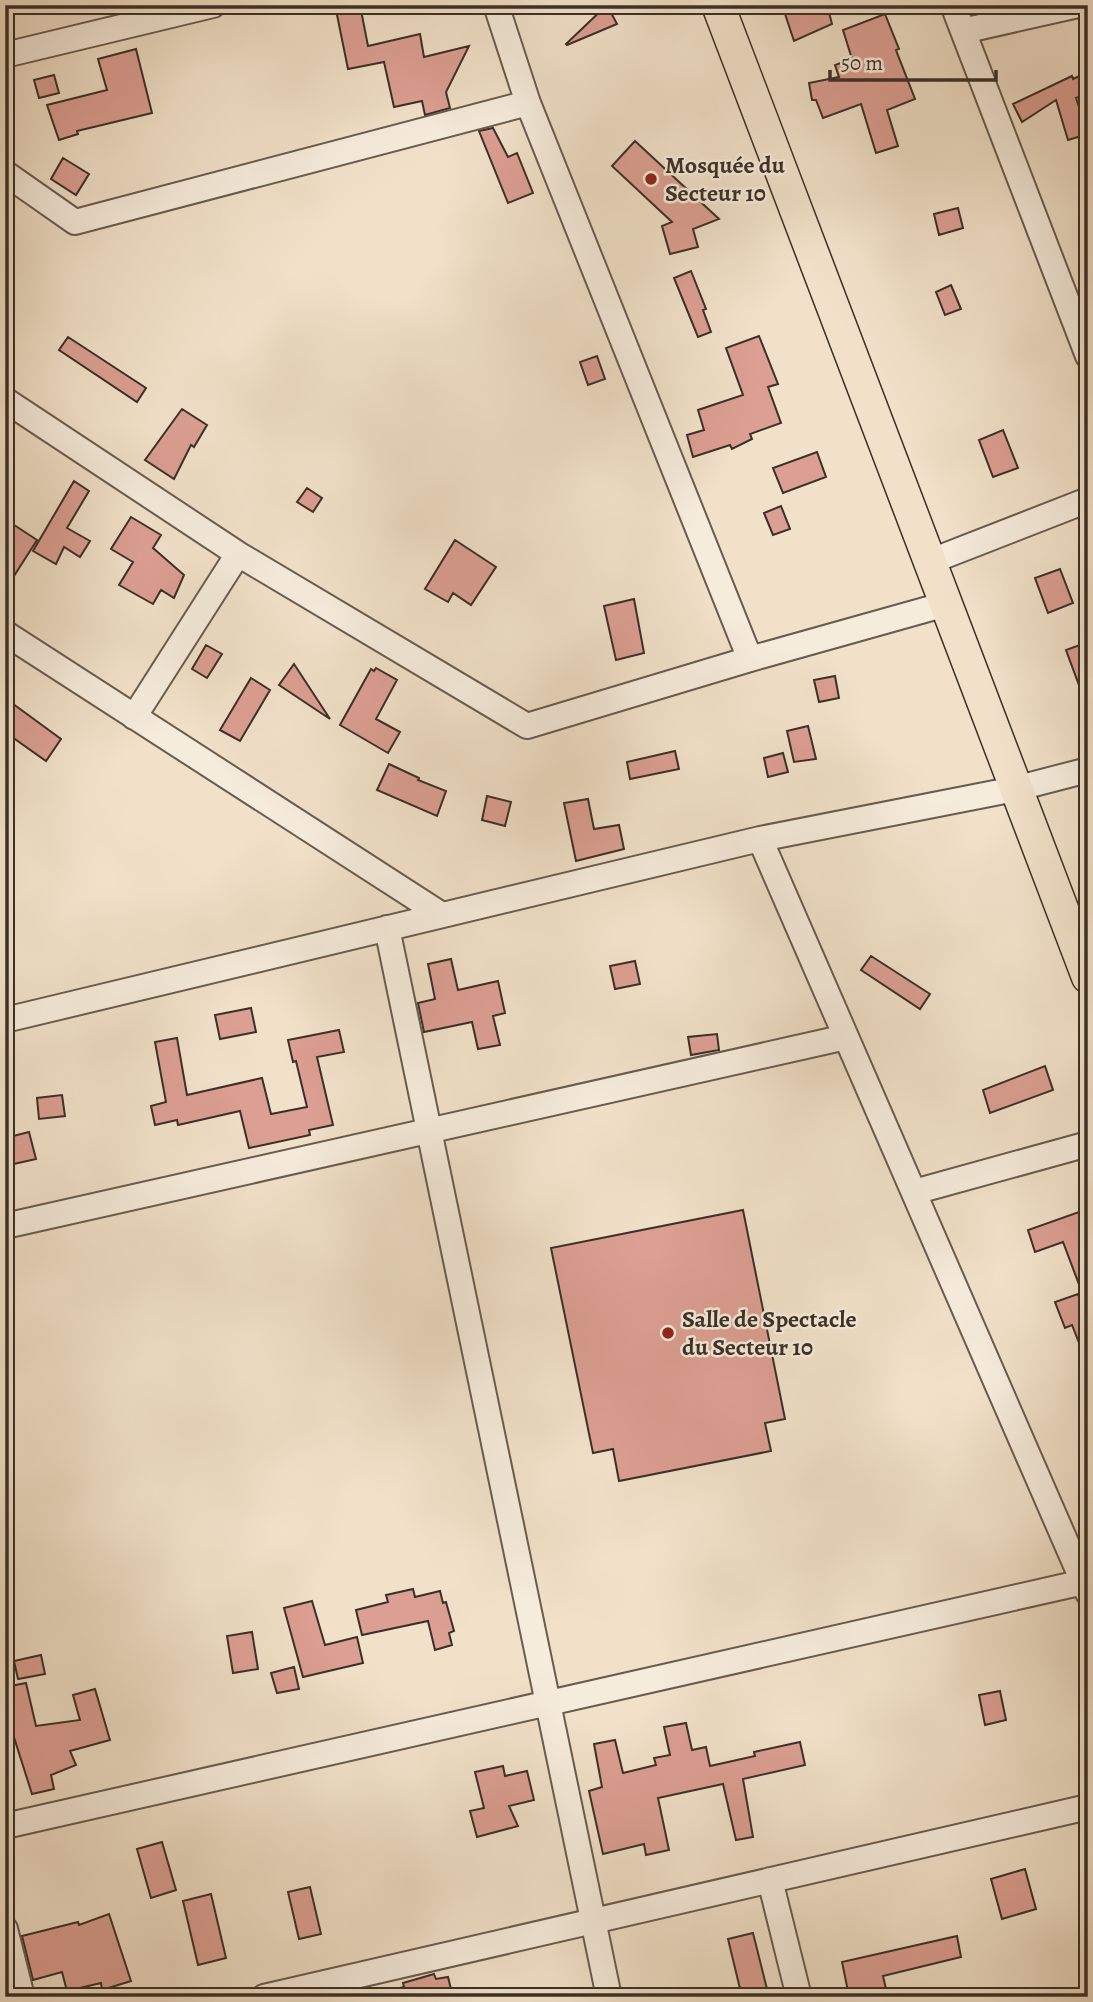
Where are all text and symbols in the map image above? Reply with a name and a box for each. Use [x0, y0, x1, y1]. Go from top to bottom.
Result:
scale bar [830, 38, 997, 82]
text: 50 m [841, 49, 883, 77]
place label: Mosquée du Secteur 10 [665, 149, 786, 209]
marker: Mosquée du Secteur 10 [643, 171, 659, 187]
place label: Salle de Spectacle du Secteur 10 [682, 1303, 857, 1363]
marker: Salle de Spectacle du Secteur 10 [660, 1325, 676, 1341]

